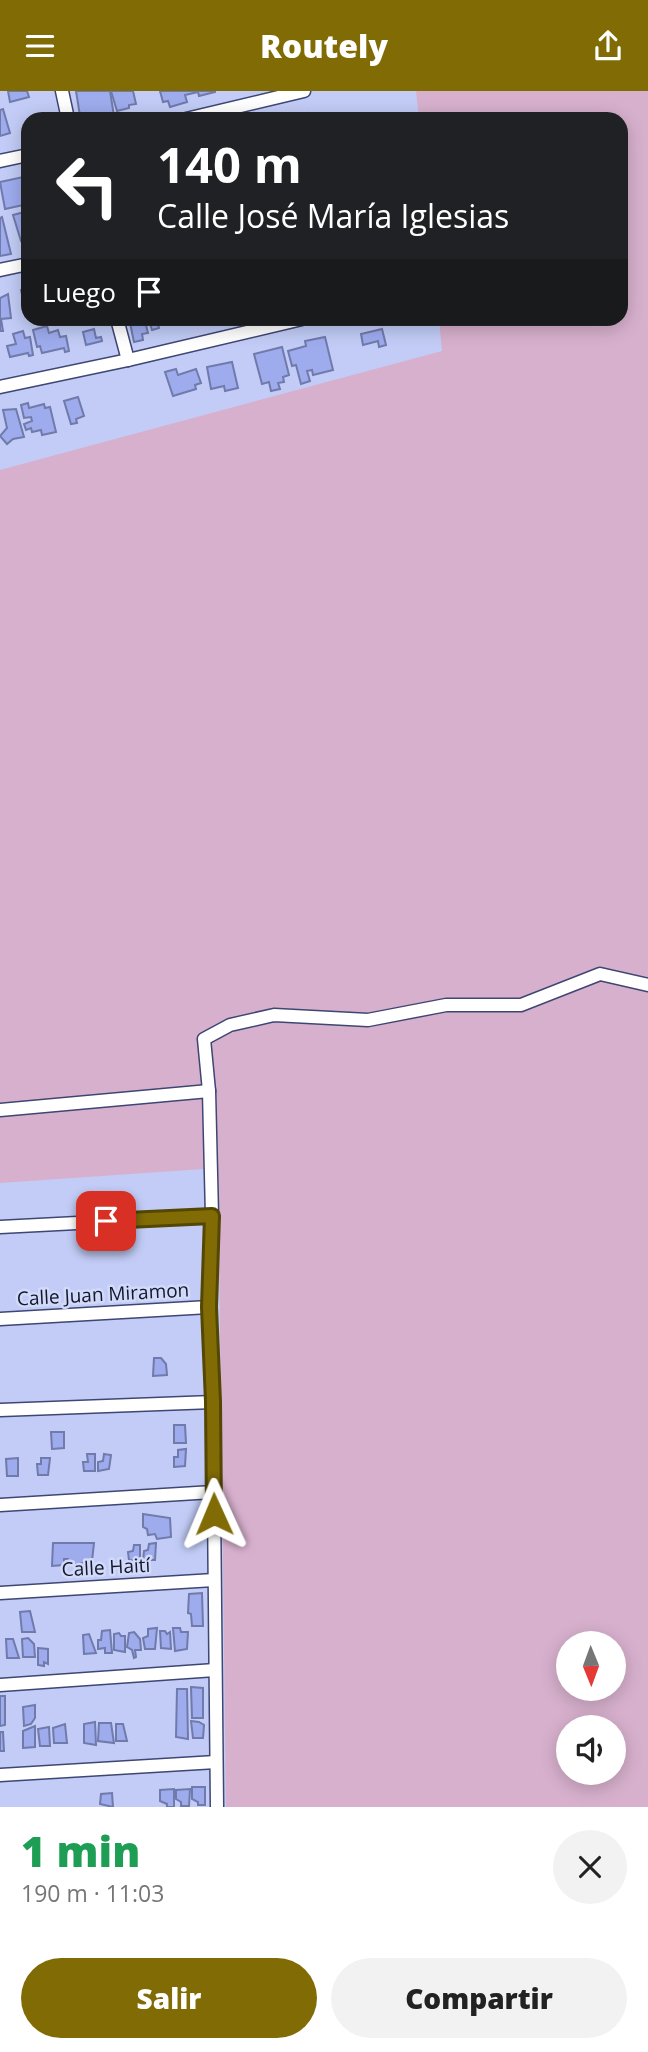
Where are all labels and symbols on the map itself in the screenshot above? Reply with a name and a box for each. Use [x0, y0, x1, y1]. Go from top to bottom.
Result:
pin [76, 1191, 136, 1251]
street label: Calle Juan Miramon [16, 1277, 190, 1311]
position arrow [177, 1477, 251, 1551]
street label: Calle Haití [61, 1552, 152, 1582]
north arrow [556, 1631, 626, 1701]

